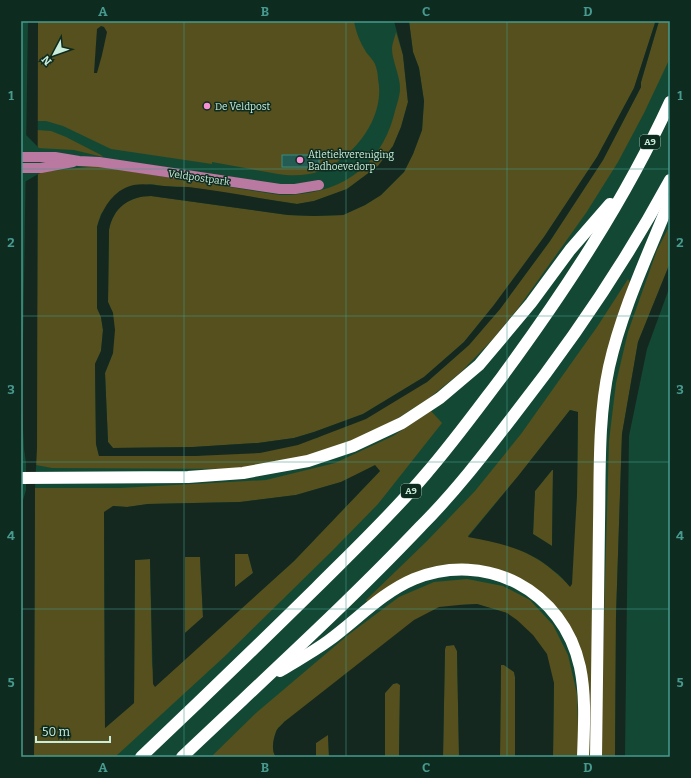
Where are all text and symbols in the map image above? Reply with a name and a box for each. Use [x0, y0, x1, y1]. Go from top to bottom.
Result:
text: A [98, 4, 108, 19]
text: B [261, 4, 269, 19]
text: C [422, 4, 430, 19]
text: D [583, 4, 593, 19]
north arrow [34, 34, 74, 74]
text: N [39, 52, 55, 68]
text: 1 [8, 88, 14, 103]
text: 1 [677, 88, 683, 103]
marker: De Veldpost [202, 101, 212, 111]
place label: De Veldpost [215, 101, 271, 113]
road number: A9 [640, 135, 660, 149]
place label: Atletiekvereniging Badhoevedorp [308, 149, 395, 173]
marker: Atletiekvereniging Badhoevedorp [295, 155, 305, 165]
street label: Veldpostpark [167, 168, 231, 188]
text: 2 [7, 235, 15, 250]
text: 2 [676, 235, 684, 250]
text: 3 [7, 382, 15, 397]
text: 3 [676, 382, 684, 397]
road number: A9 [401, 484, 421, 498]
text: 4 [7, 528, 15, 543]
text: 4 [676, 528, 684, 543]
text: 5 [7, 675, 15, 690]
text: 5 [676, 675, 684, 690]
scale bar [36, 718, 110, 744]
text: 50 m [42, 725, 71, 739]
text: A [98, 760, 108, 775]
text: B [261, 760, 269, 775]
text: C [422, 760, 430, 775]
text: D [583, 760, 593, 775]

